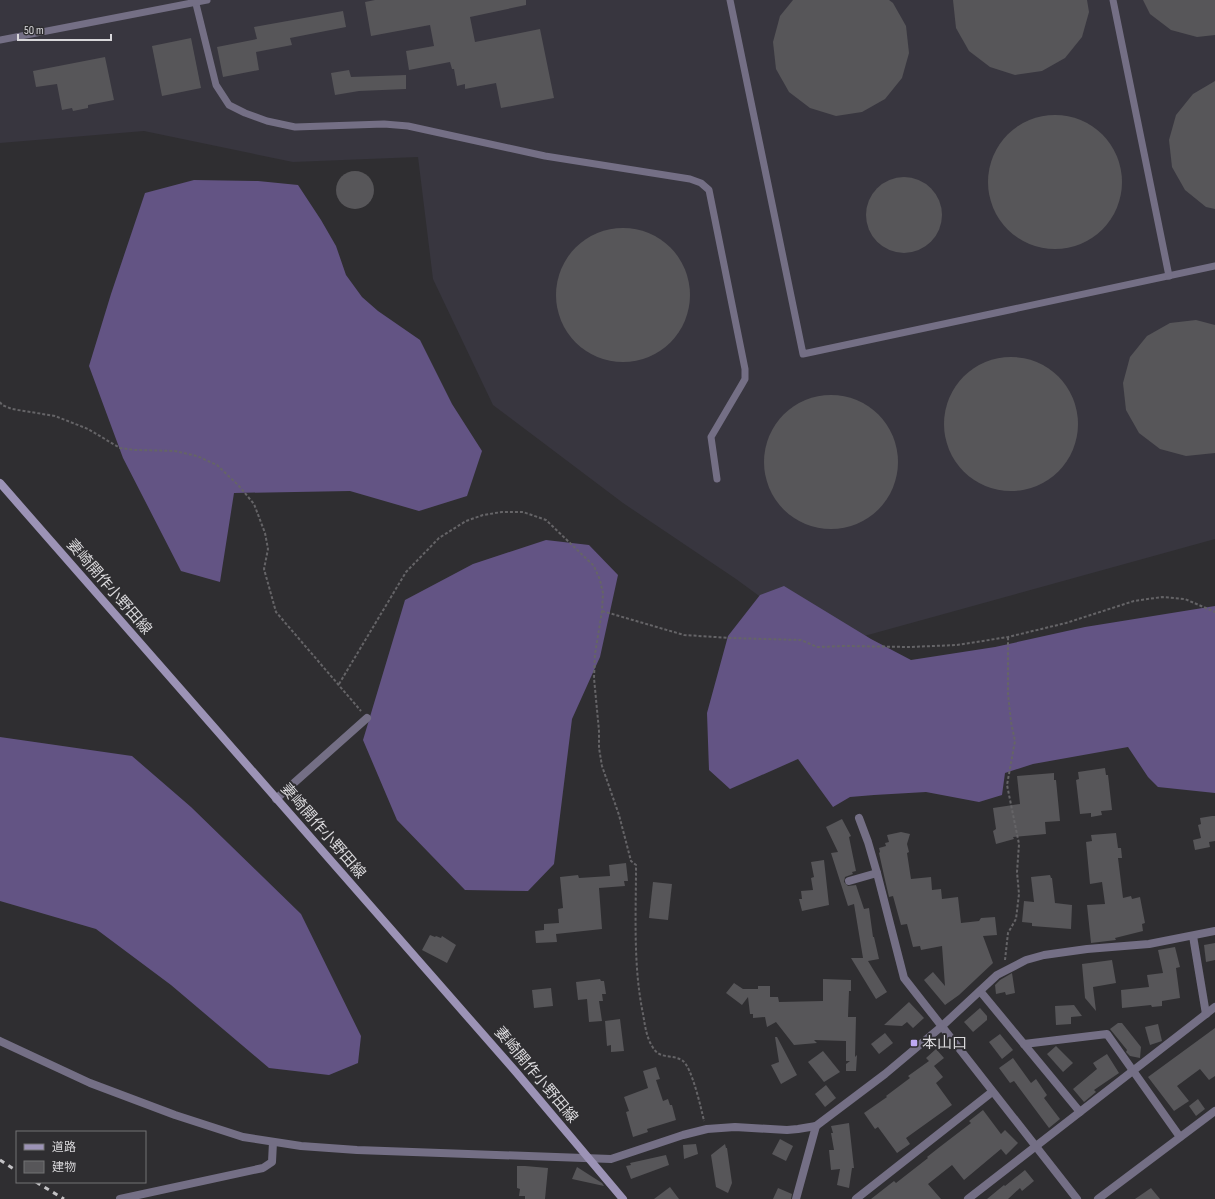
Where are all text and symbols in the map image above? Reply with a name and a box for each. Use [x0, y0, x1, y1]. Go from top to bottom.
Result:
scale bar [18, 16, 111, 42]
text: 50 m [24, 23, 44, 38]
street label: 妻崎開作小野田線 [62, 535, 156, 639]
street label: 妻崎開作小野田線 [276, 779, 370, 883]
street label: 妻崎開作小野田線 [490, 1023, 582, 1127]
place label: 本山口 [922, 1034, 967, 1053]
marker: 本山口 [909, 1038, 919, 1048]
legend [16, 1131, 146, 1183]
text: 道路 [52, 1140, 76, 1155]
text: 建物 [52, 1160, 76, 1175]

